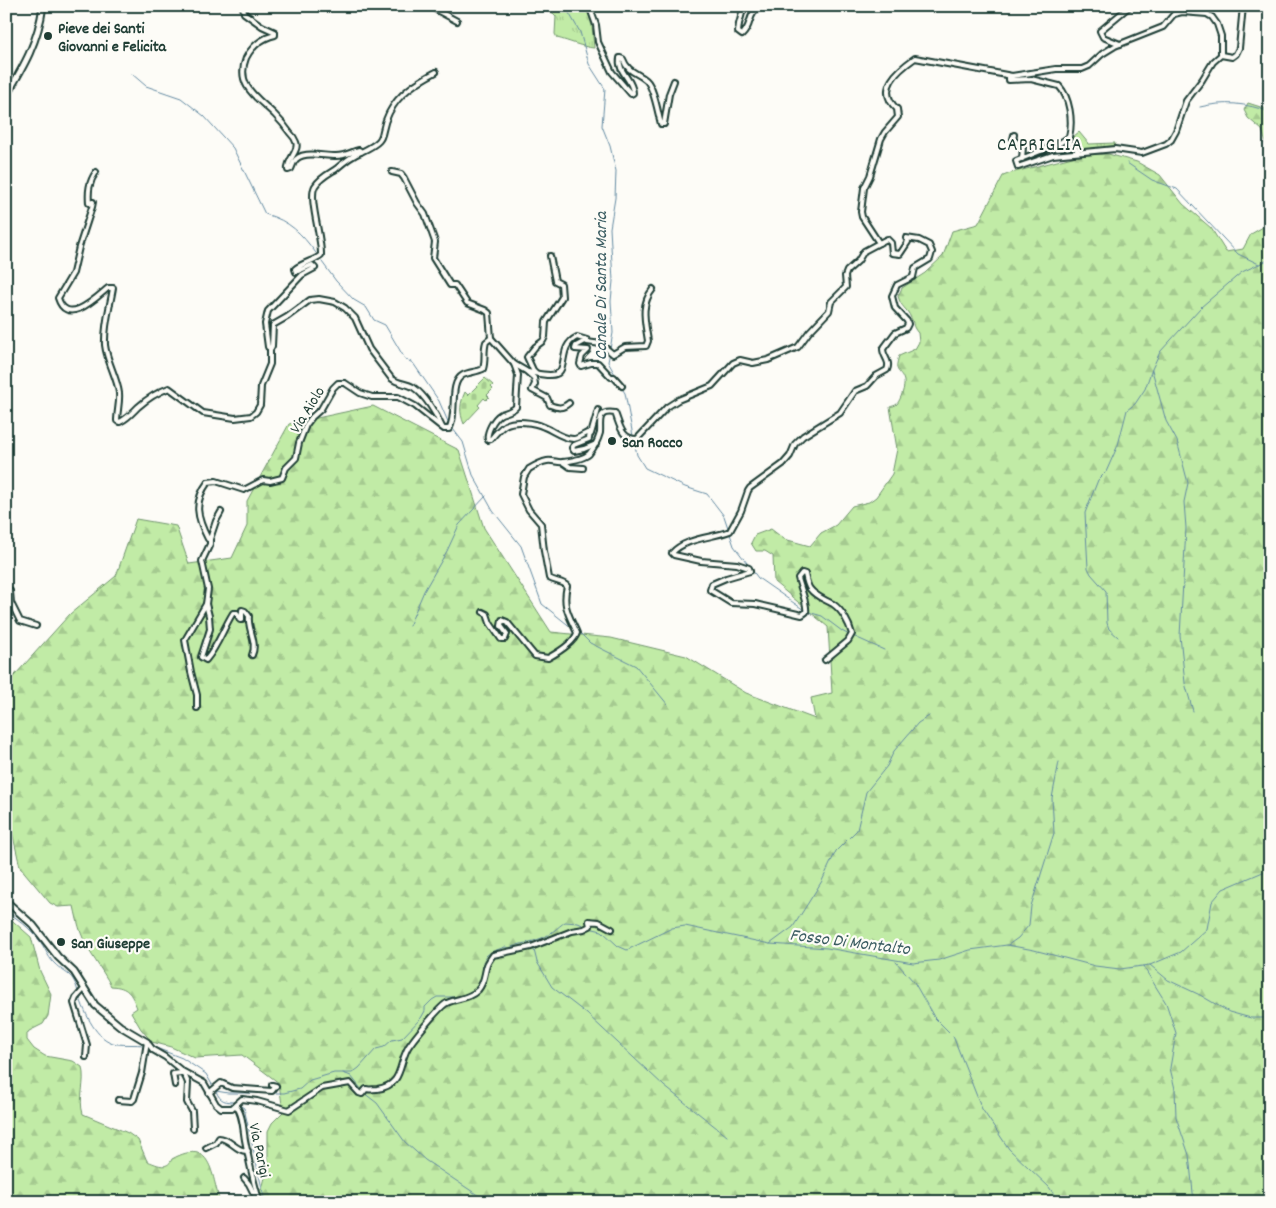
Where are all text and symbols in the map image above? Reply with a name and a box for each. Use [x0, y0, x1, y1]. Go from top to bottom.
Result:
place label: Pieve dei Santi Giovanni e Felicita [58, 18, 168, 59]
marker: Pieve dei Santi Giovanni e Felicita [42, 30, 54, 42]
district label: CAPRIGLIA [997, 133, 1083, 160]
water label: Canale Di Santa Maria [590, 210, 615, 360]
street label: Via Aiolo [285, 382, 332, 438]
place label: San Rocco [622, 432, 683, 455]
marker: San Rocco [606, 435, 618, 447]
water label: Fosso Di Montalto [788, 924, 912, 963]
place label: San Giuseppe [71, 933, 150, 956]
marker: San Giuseppe [55, 936, 67, 948]
street label: Via Parigi [242, 1121, 276, 1180]

